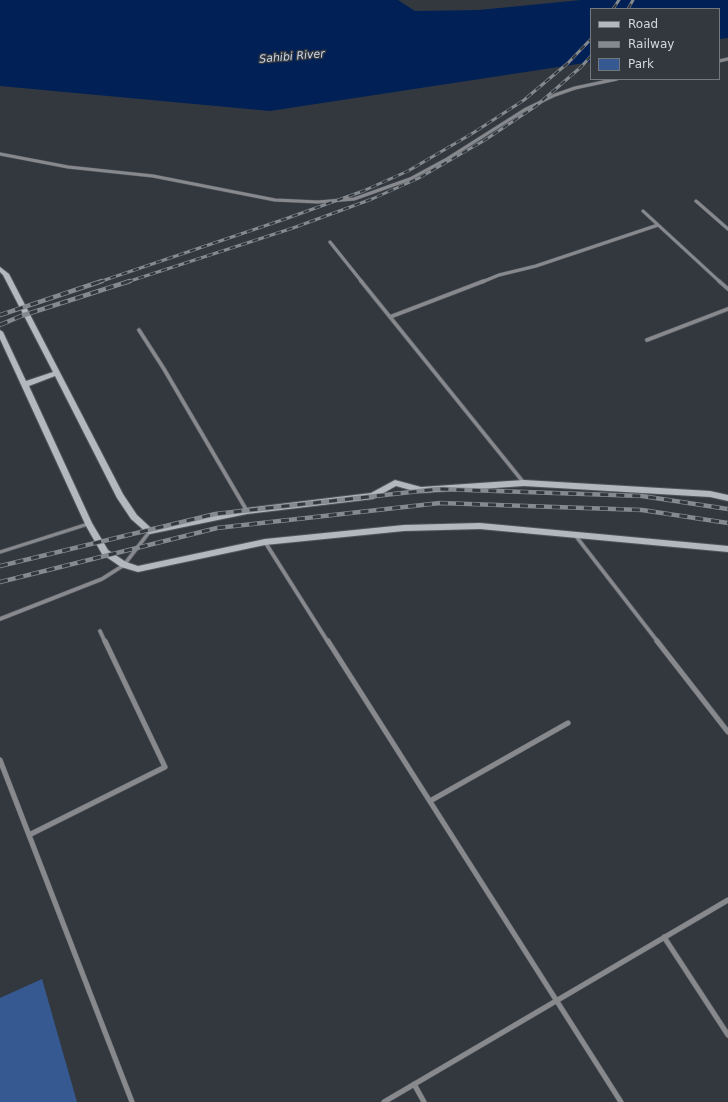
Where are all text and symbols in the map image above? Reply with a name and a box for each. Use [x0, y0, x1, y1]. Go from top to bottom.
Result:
legend [590, 8, 720, 80]
text: Road [628, 17, 658, 31]
text: Railway [628, 37, 674, 51]
water label: Sahibi River [259, 48, 325, 66]
text: Park [628, 57, 654, 71]

